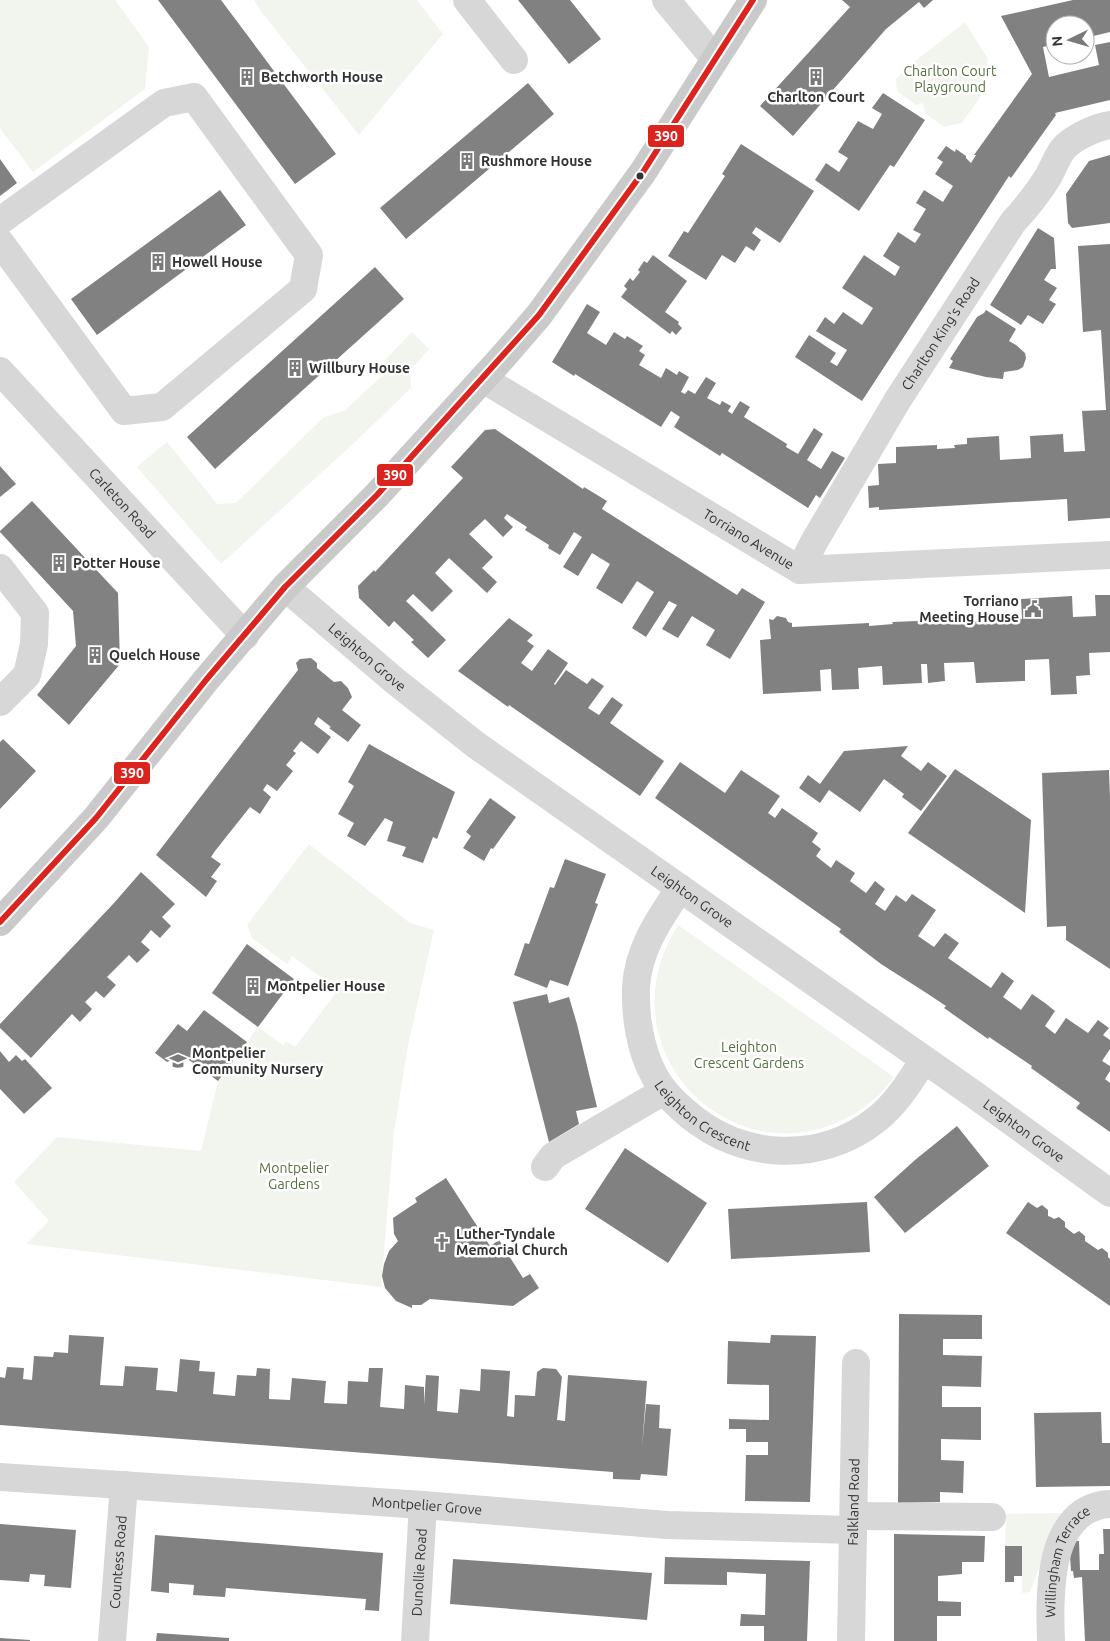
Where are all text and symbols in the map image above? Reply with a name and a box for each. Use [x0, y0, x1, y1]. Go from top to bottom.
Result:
north arrow [1045, 15, 1095, 65]
text: N [1049, 35, 1065, 47]
park label: Charlton Court Playground [903, 63, 997, 95]
building icon: Betchworth House [237, 67, 257, 87]
building icon: Charlton Court [806, 67, 826, 87]
place label: Betchworth House [261, 69, 383, 85]
place label: Charlton Court [767, 89, 865, 105]
line badge: 390 [647, 124, 685, 148]
text: 390 [654, 128, 678, 144]
building icon: Rushmore House [457, 151, 477, 171]
place label: Rushmore House [481, 153, 592, 169]
unlabelled marker [635, 171, 645, 181]
building icon: Howell House [148, 252, 168, 272]
place label: Howell House [172, 254, 263, 270]
street label: Charlton King's Road [898, 274, 983, 393]
building icon: Willbury House [285, 358, 305, 378]
place label: Willbury House [309, 360, 410, 376]
line badge: 390 [376, 463, 414, 487]
street label: Carleton Road [86, 465, 159, 542]
text: 390 [383, 467, 407, 483]
street label: Torriano Avenue [700, 506, 797, 572]
building icon: Potter House [49, 553, 69, 573]
place label: Potter House [73, 555, 161, 571]
place label: Torriano Meeting House [919, 593, 1019, 625]
public building icon: Torriano Meeting House [1023, 599, 1043, 619]
street label: Leighton Grove [325, 620, 409, 694]
building icon: Quelch House [85, 645, 105, 665]
place label: Quelch House [109, 647, 200, 663]
line badge: 390 [113, 761, 151, 785]
text: 390 [120, 765, 144, 781]
street label: Leighton Grove [648, 862, 736, 931]
building icon: Montpelier House [243, 976, 263, 996]
place label: Montpelier House [267, 978, 385, 994]
park label: Leighton Crescent Gardens [694, 1039, 804, 1071]
place label: Montpelier Community Nursery [192, 1045, 324, 1077]
school or university icon: Montpelier Community Nursery [168, 1051, 188, 1071]
street label: Leighton Crescent [651, 1078, 753, 1154]
street label: Leighton Grove [980, 1096, 1068, 1165]
park label: Montpelier Gardens [259, 1160, 330, 1192]
place label: Luther-Tyndale Memorial Church [456, 1226, 568, 1258]
church icon: Luther-Tyndale Memorial Church [432, 1232, 452, 1252]
street label: Falkland Road [845, 1458, 862, 1546]
street label: Montpelier Grove [371, 1494, 483, 1518]
street label: Willingham Terrace [1042, 1502, 1093, 1618]
street label: Countess Road [106, 1515, 130, 1610]
street label: Dunollie Road [408, 1528, 430, 1617]

